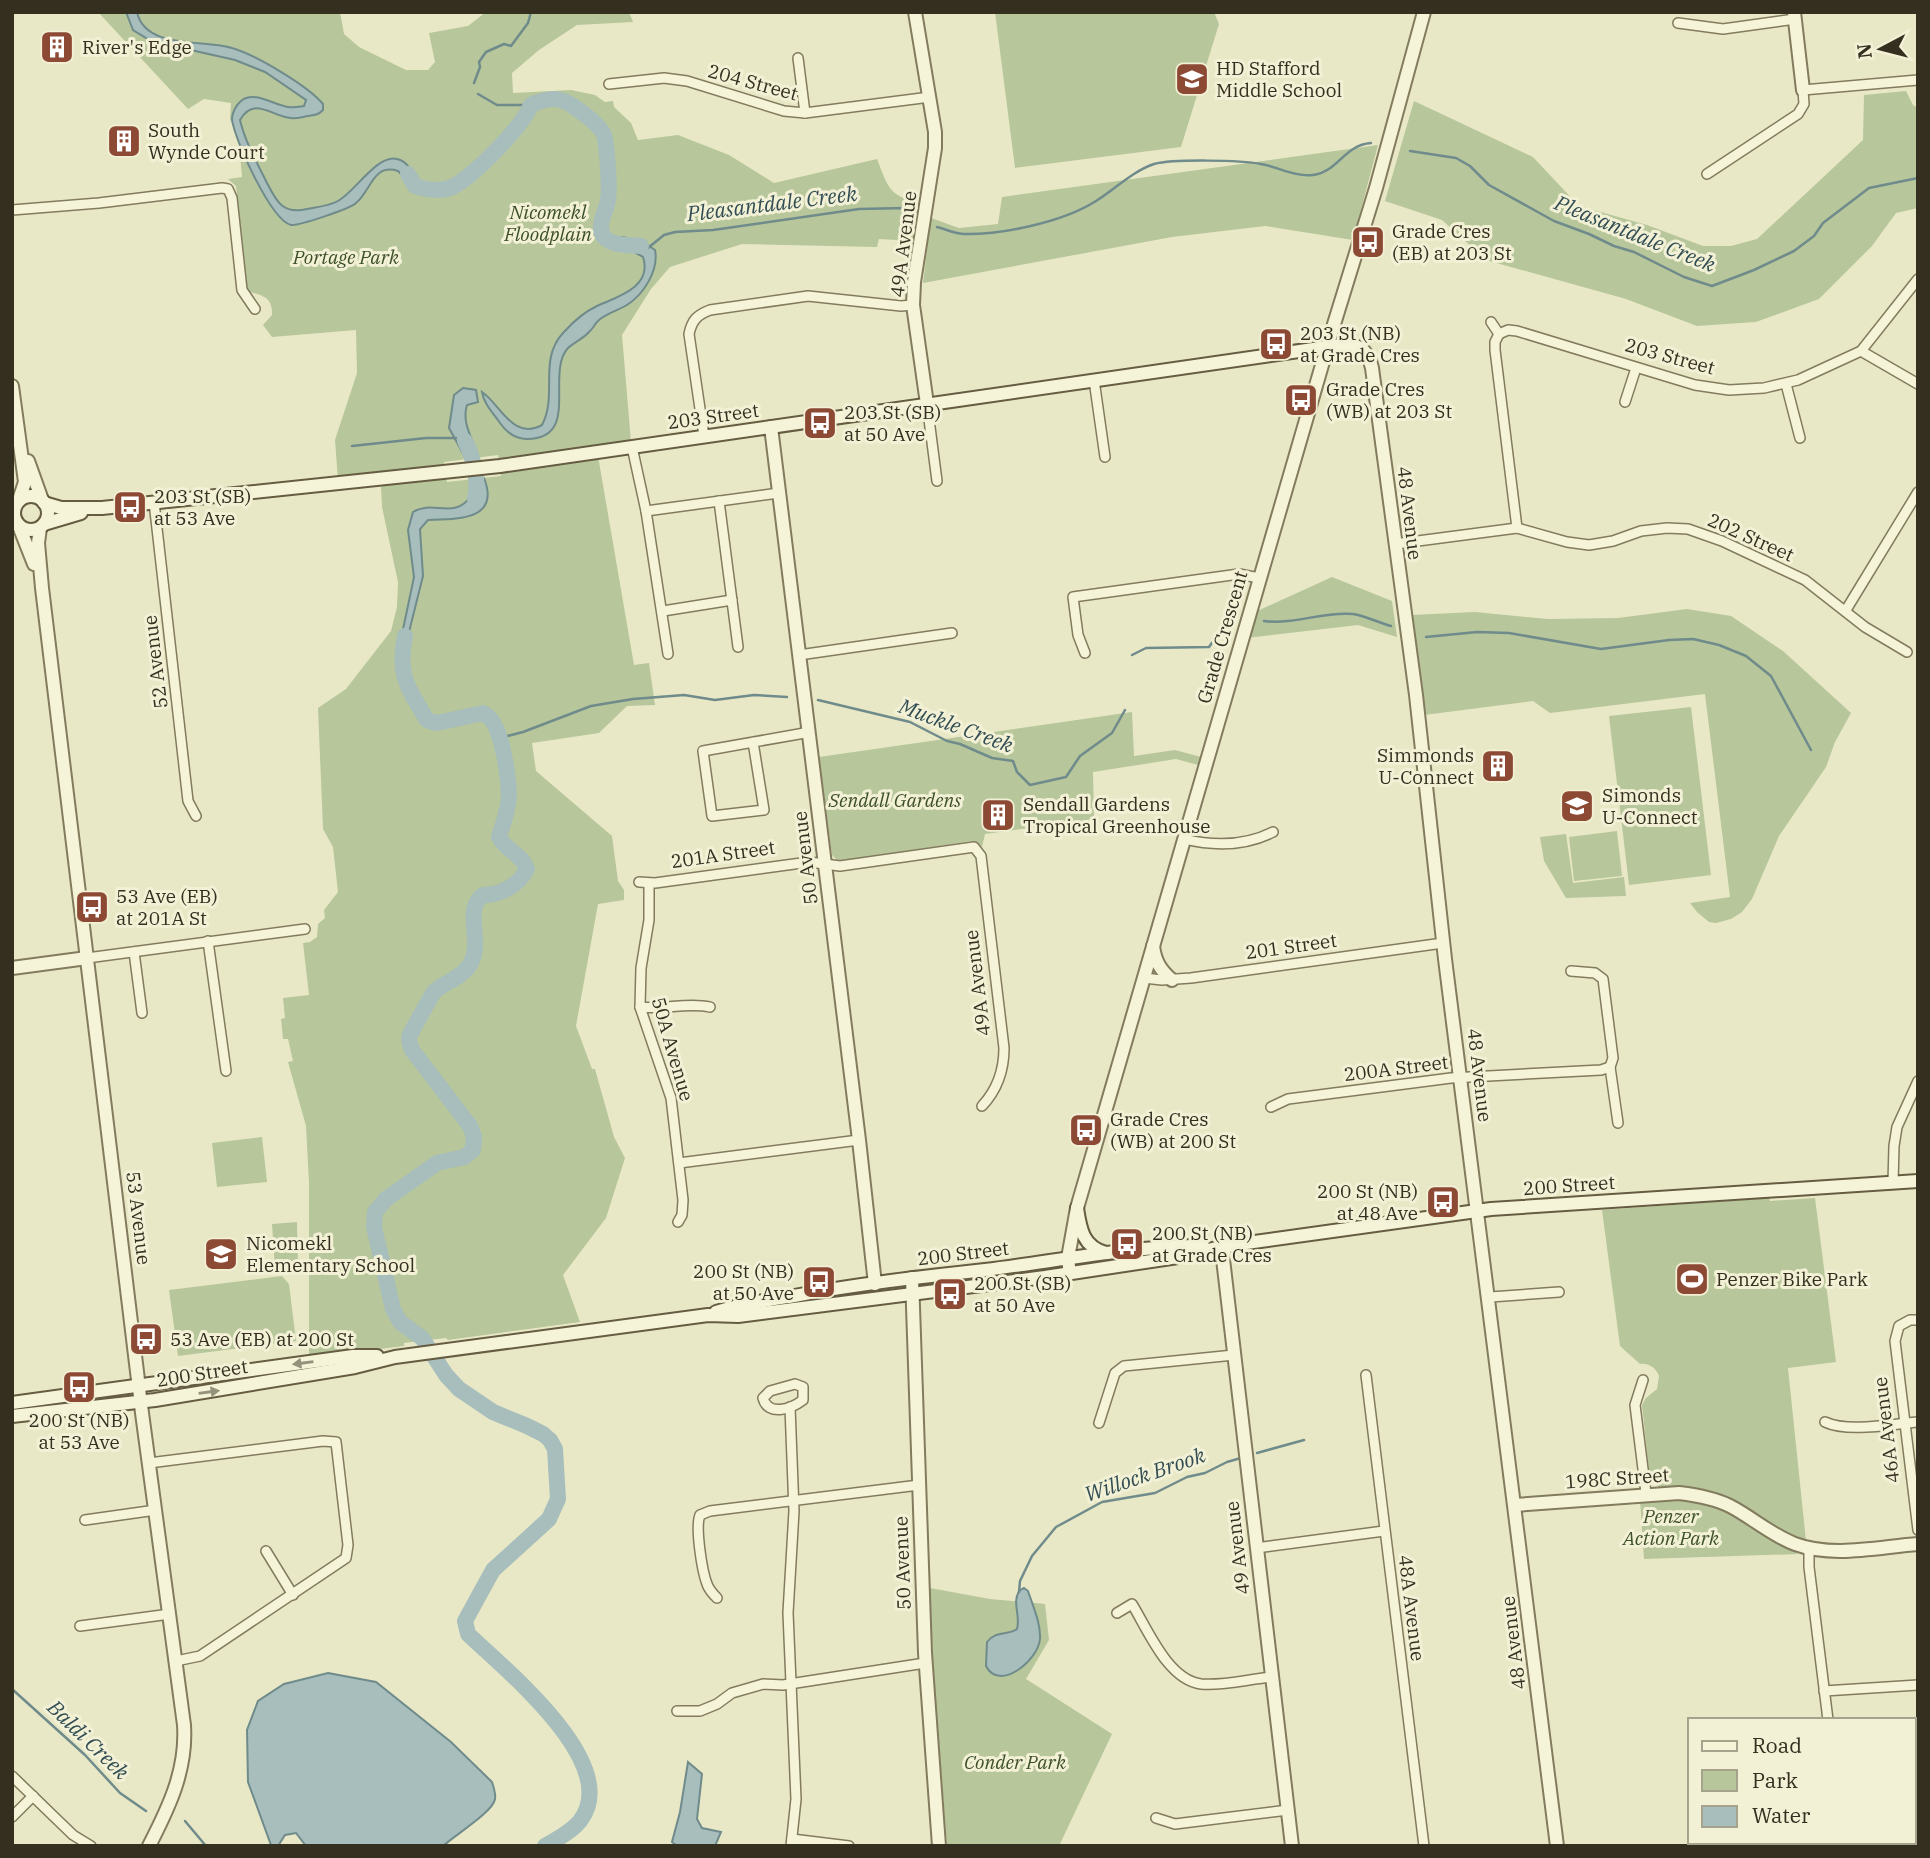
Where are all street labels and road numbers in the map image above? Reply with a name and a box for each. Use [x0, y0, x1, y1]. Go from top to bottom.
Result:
street label: 204 Street [705, 59, 801, 106]
street label: 49A Avenue [885, 189, 921, 299]
street label: 203 Street [1622, 333, 1718, 380]
street label: 203 Street [666, 398, 760, 434]
street label: 48 Avenue [1392, 465, 1428, 561]
street label: 202 Street [1704, 507, 1798, 567]
street label: Grade Crescent [1192, 567, 1253, 706]
street label: 52 Avenue [137, 614, 173, 710]
street label: 50 Avenue [787, 810, 823, 906]
street label: 201A Street [669, 835, 777, 873]
street label: 49A Avenue [959, 928, 995, 1038]
street label: 201 Street [1244, 928, 1338, 964]
street label: 50A Avenue [647, 994, 699, 1104]
street label: 48 Avenue [1462, 1027, 1498, 1123]
street label: 200A Street [1342, 1050, 1450, 1086]
street label: 53 Avenue [121, 1170, 157, 1266]
street label: 200 Street [1522, 1170, 1616, 1200]
street label: 200 Street [916, 1235, 1010, 1271]
street label: 200 Street [155, 1354, 250, 1392]
street label: 46A Avenue [1868, 1375, 1904, 1485]
street label: 198C Street [1564, 1462, 1670, 1494]
street label: 49 Avenue [1219, 1500, 1255, 1596]
street label: 50 Avenue [888, 1516, 916, 1610]
street label: 48A Avenue [1394, 1553, 1430, 1663]
street label: 48 Avenue [1495, 1595, 1531, 1691]

